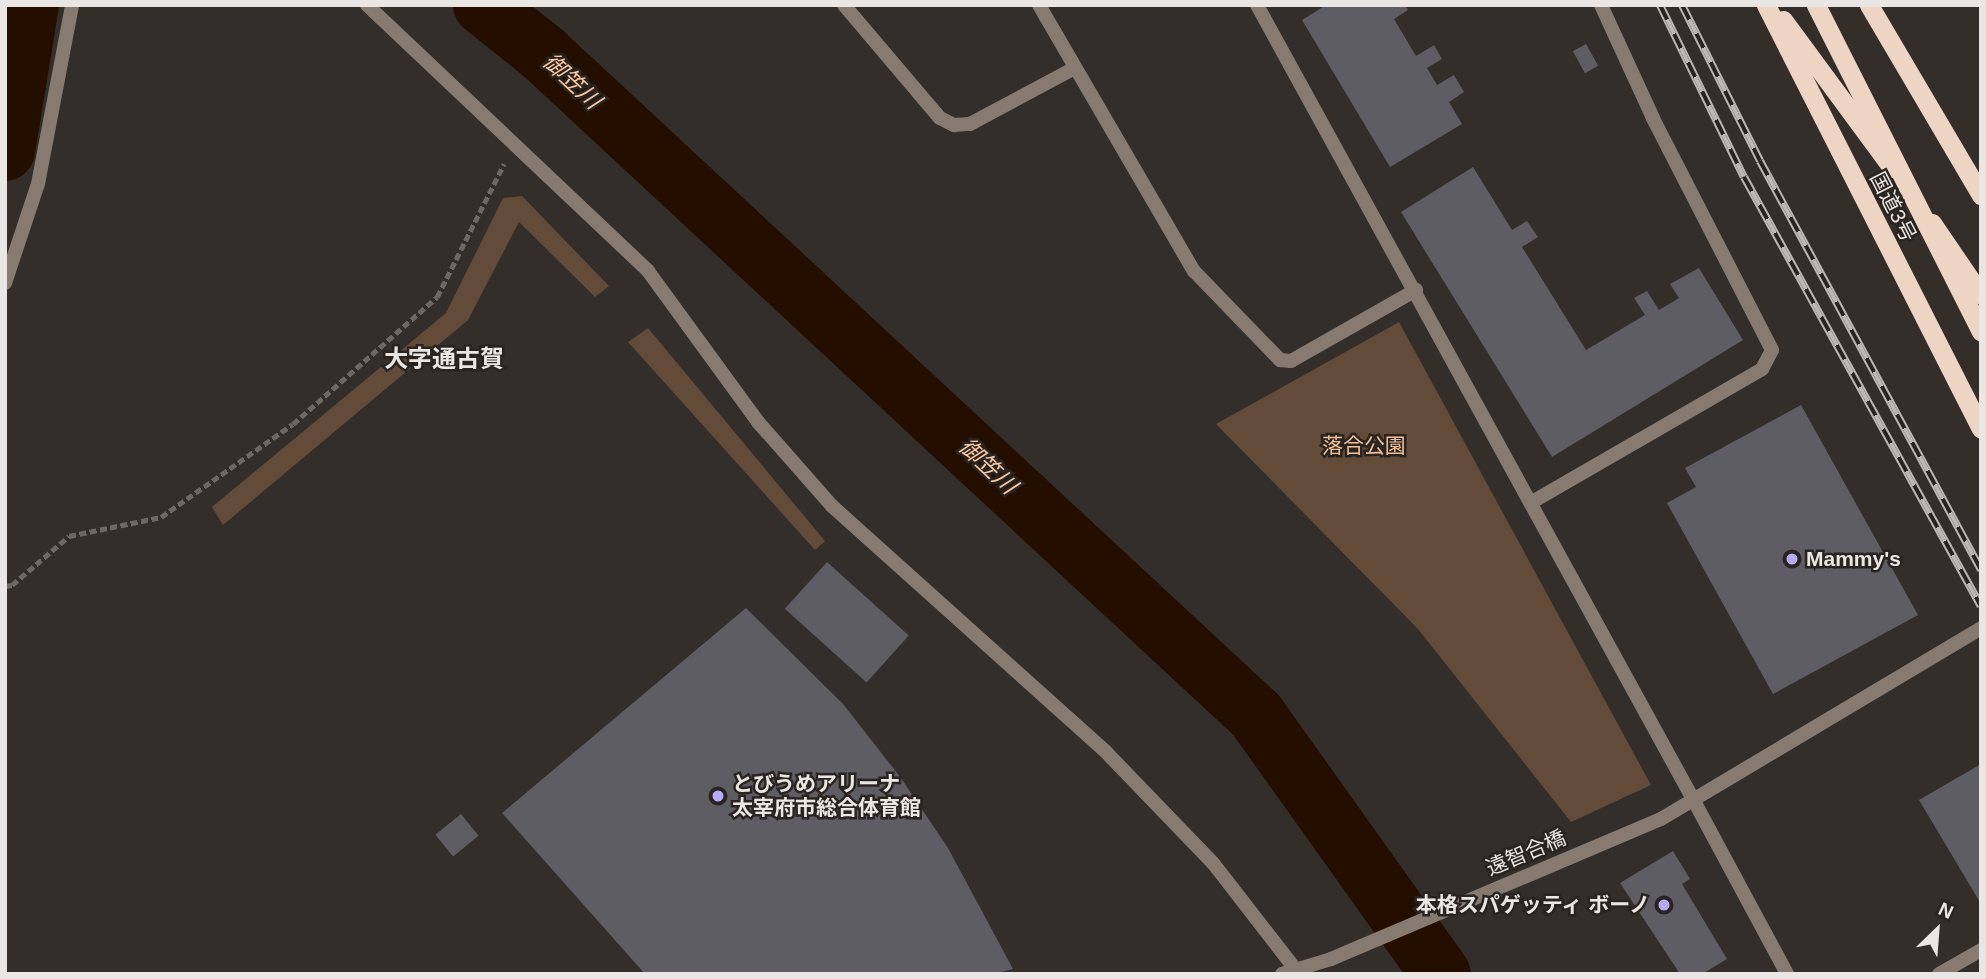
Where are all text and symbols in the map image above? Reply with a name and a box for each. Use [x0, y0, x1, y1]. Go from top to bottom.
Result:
water label: 御笠川 [537, 47, 607, 115]
street label: 国道3号 [1865, 168, 1921, 246]
district label: 大字通古賀 [384, 345, 504, 373]
water label: 御笠川 [953, 432, 1023, 500]
park label: 落合公園 [1322, 433, 1406, 459]
place label: Mammy's [1806, 546, 1901, 572]
marker: Mammy's [1784, 551, 1800, 567]
place label: とびうめアリーナ 太宰府市総合体育館 [732, 771, 921, 821]
marker: とびうめアリーナ 太宰府市総合体育館 [710, 788, 726, 804]
street label: 遠智合橋 [1482, 825, 1570, 881]
place label: 本格スパゲッティ ボーノ [1413, 892, 1650, 918]
north arrow [1902, 895, 1972, 965]
marker: 本格スパゲッティ ボーノ [1656, 897, 1672, 913]
text: N [1935, 898, 1957, 923]

